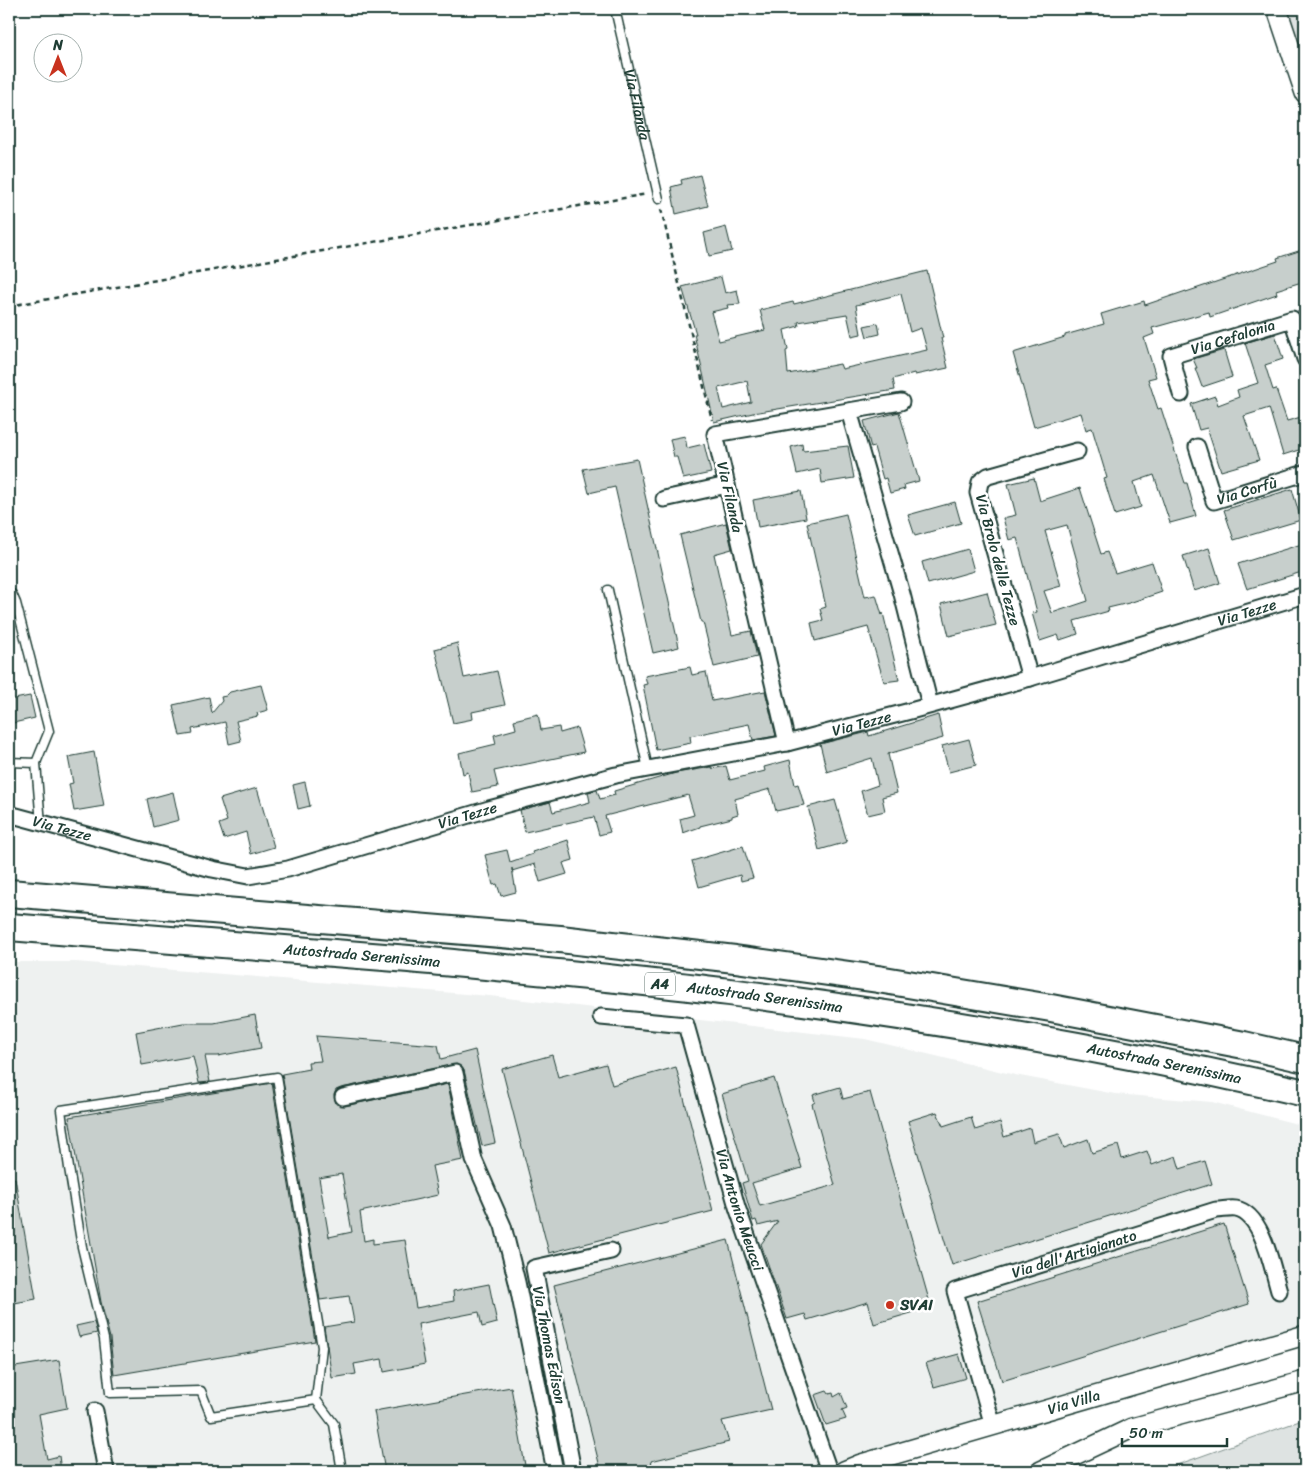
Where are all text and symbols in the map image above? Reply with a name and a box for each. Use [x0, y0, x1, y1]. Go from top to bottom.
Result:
north arrow [32, 32, 82, 82]
text: N [52, 33, 63, 58]
street label: Via Filanda [616, 66, 658, 143]
street label: Via Cefalonia [1187, 312, 1279, 362]
street label: Via Filanda [709, 459, 751, 536]
street label: Via Corfù [1213, 469, 1280, 512]
street label: Via Brolo delle Tezze [968, 491, 1028, 629]
street label: Via Tezze [1214, 591, 1280, 634]
street label: Via Tezze [829, 703, 894, 744]
street label: Via Tezze [435, 794, 500, 836]
street label: Via Tezze [30, 808, 95, 849]
street label: Autostrada Serenissima [281, 936, 442, 975]
road number: A4 [645, 972, 675, 996]
street label: Autostrada Serenissima [684, 974, 845, 1020]
street label: Autostrada Serenissima [1084, 1035, 1244, 1091]
street label: Via Antonio Meucci [708, 1146, 772, 1275]
street label: Via dell'Artigianato [1008, 1222, 1140, 1286]
street label: Via Thomas Edison [525, 1284, 573, 1406]
place label: SVAI [899, 1292, 933, 1318]
marker: SVAI [884, 1299, 896, 1311]
street label: Via Villa [1044, 1382, 1104, 1422]
scale bar [1122, 1415, 1226, 1447]
text: 50 m [1129, 1420, 1164, 1446]

